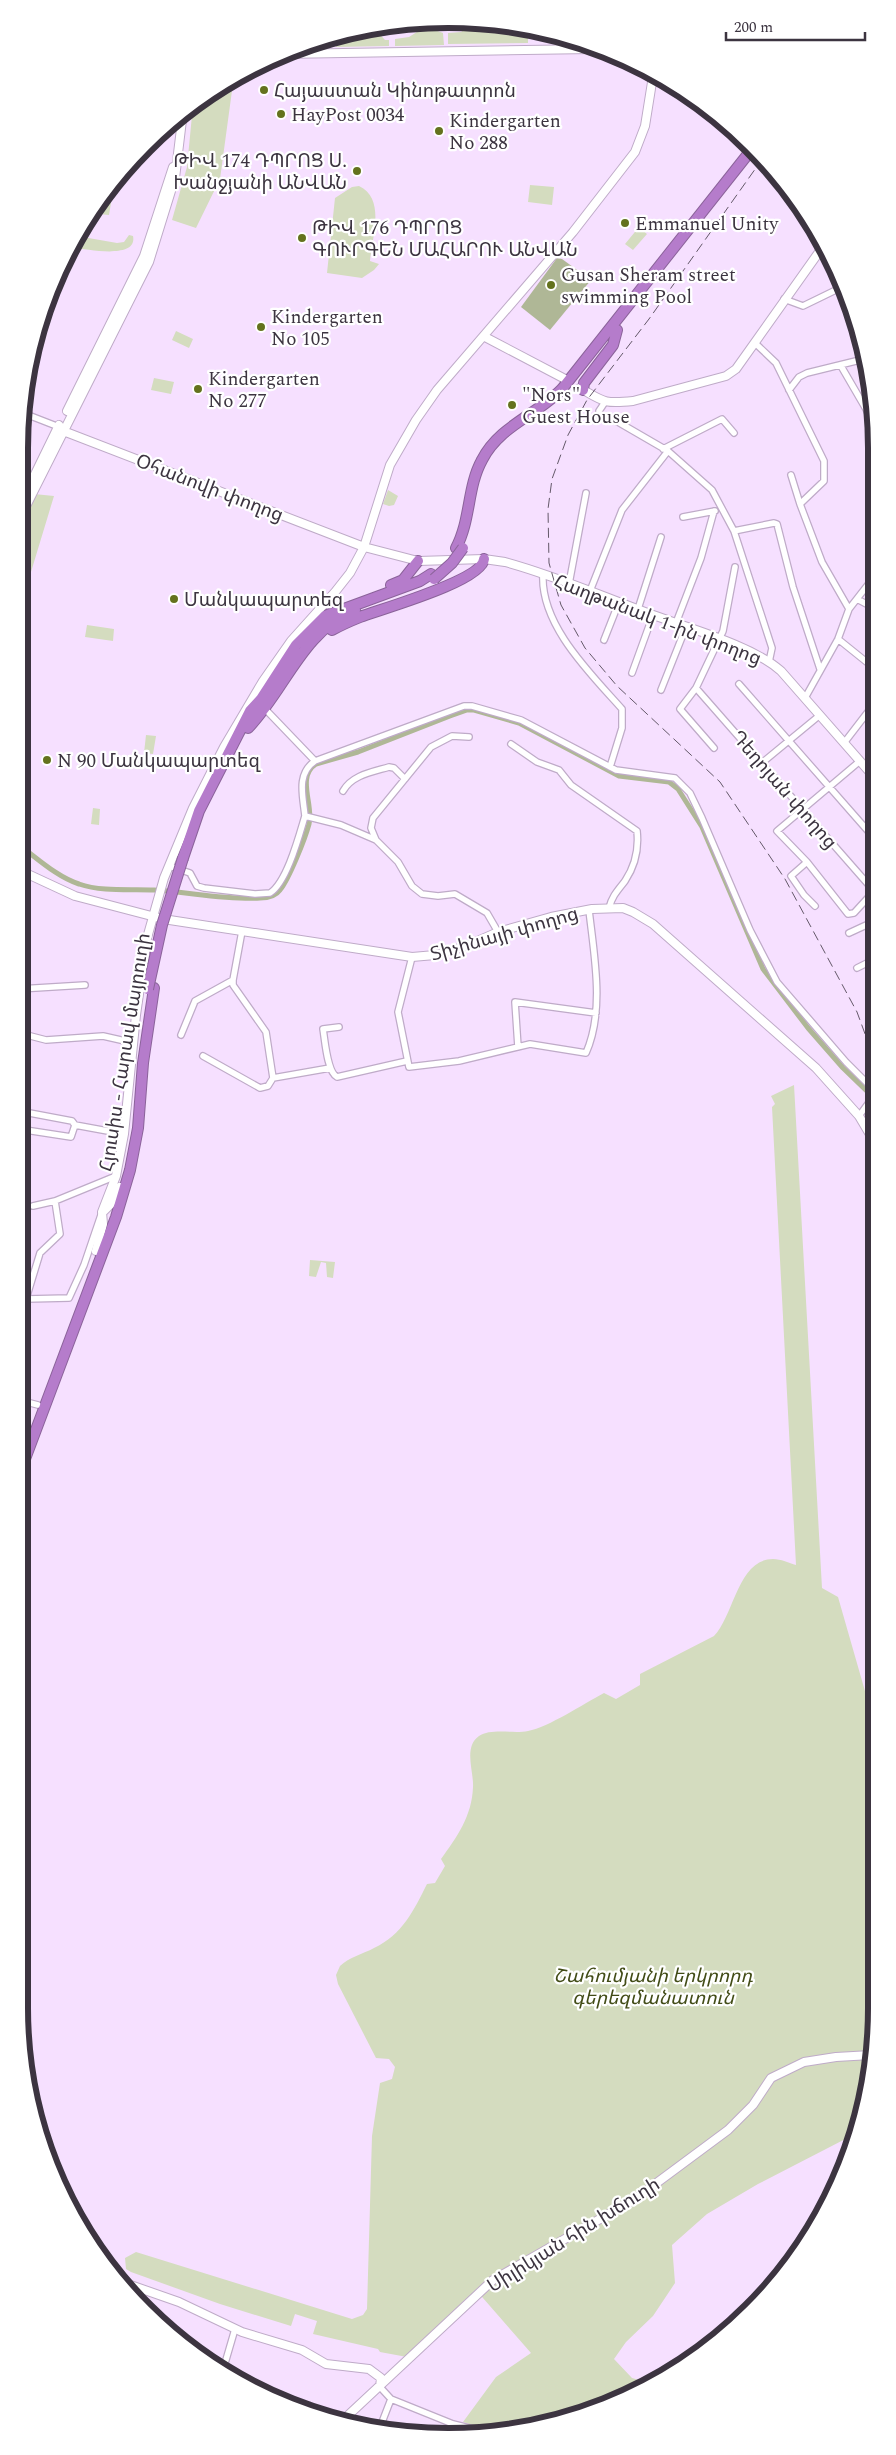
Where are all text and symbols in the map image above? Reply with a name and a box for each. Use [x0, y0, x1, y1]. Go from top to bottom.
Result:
scale bar [726, 10, 865, 42]
text: 200 m [734, 16, 773, 39]
place label: Հայաստան Կինոթատրոն [274, 77, 516, 106]
marker: Հայաստան Կինոթատրոն [258, 84, 270, 96]
place label: HayPost 0034 [291, 101, 405, 130]
place label: Kindergarten No 288 [449, 107, 561, 158]
marker: HayPost 0034 [275, 108, 287, 120]
marker: Kindergarten No 288 [433, 125, 445, 137]
place label: ԹԻՎ 174 ԴՊՐՈՑ Ս. Խանջյանի ԱՆՎԱՆ [173, 147, 347, 198]
marker: ԹԻՎ 174 ԴՊՐՈՑ Ս. Խանջյանի ԱՆՎԱՆ [351, 165, 363, 177]
place label: Emmanuel Unity [635, 210, 779, 239]
place label: ԹԻՎ 176 ԴՊՐՈՑ ԳՈՒՐԳԵՆ ՄԱՀԱՐՈՒ ԱՆՎԱՆ [312, 214, 578, 265]
marker: Emmanuel Unity [619, 217, 631, 229]
marker: ԹԻՎ 176 ԴՊՐՈՑ ԳՈՒՐԳԵՆ ՄԱՀԱՐՈՒ ԱՆՎԱՆ [296, 232, 308, 244]
place label: Gusan Sheram street swimming Pool [561, 261, 736, 312]
marker: Gusan Sheram street swimming Pool [545, 279, 557, 291]
place label: Kindergarten No 105 [271, 303, 383, 354]
marker: Kindergarten No 105 [255, 321, 267, 333]
place label: Kindergarten No 277 [208, 365, 320, 416]
place label: "Nors" Guest House [522, 381, 630, 432]
marker: Kindergarten No 277 [192, 383, 204, 395]
marker: "Nors" Guest House [506, 399, 518, 411]
street label: Օհանովի փողոց [131, 447, 288, 530]
street label: Հաղթանակ 1-ին փողոց [549, 567, 765, 673]
place label: Մանկապարտեզ [184, 586, 345, 615]
marker: Մանկապարտեզ [168, 593, 180, 605]
street label: Դեղոյան փողոց [724, 724, 844, 856]
place label: N 90 Մանկապարտեզ [57, 747, 261, 776]
marker: N 90 Մանկապարտեզ [41, 754, 53, 766]
street label: Տիչինայի փողոց [427, 899, 582, 969]
street label: Հյուսիս - Հարավ մայրուղի [92, 931, 159, 1174]
park label: Շահումյանի երկրորդ գերեզմանատուն [553, 1962, 753, 2013]
street label: Սիլիկյան հին խճուղի [482, 2170, 666, 2300]

